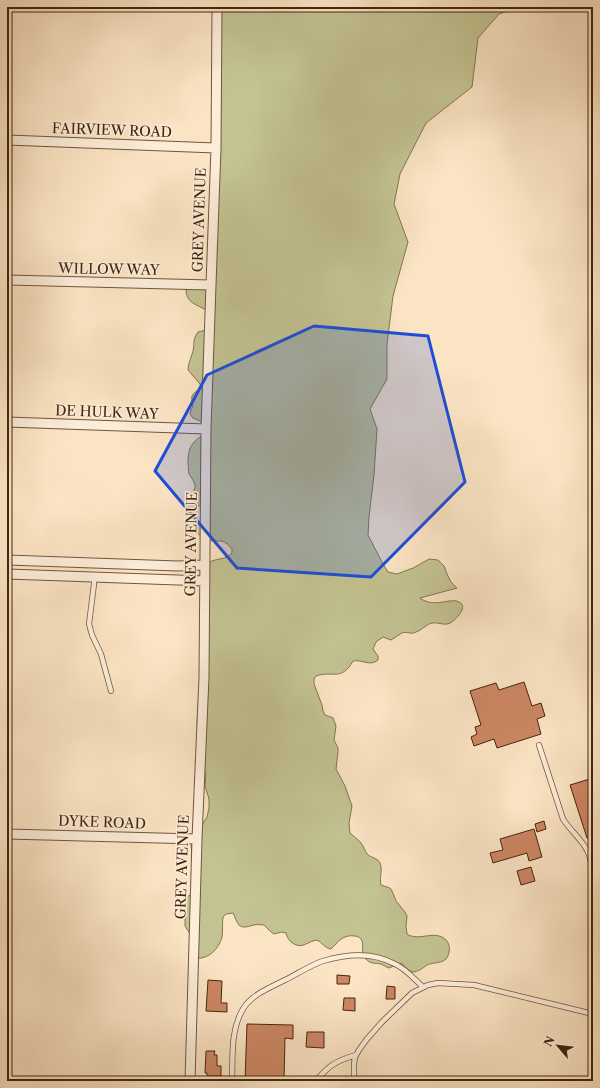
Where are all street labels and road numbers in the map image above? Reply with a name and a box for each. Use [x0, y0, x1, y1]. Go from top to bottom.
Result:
street label: FAIRVIEW ROAD [52, 119, 172, 141]
street label: GREY AVENUE [188, 167, 210, 273]
street label: WILLOW WAY [57, 259, 161, 279]
street label: DE HULK WAY [55, 401, 160, 423]
street label: GREY AVENUE [181, 491, 201, 597]
street label: DYKE ROAD [58, 811, 146, 833]
street label: GREY AVENUE [171, 814, 193, 920]

